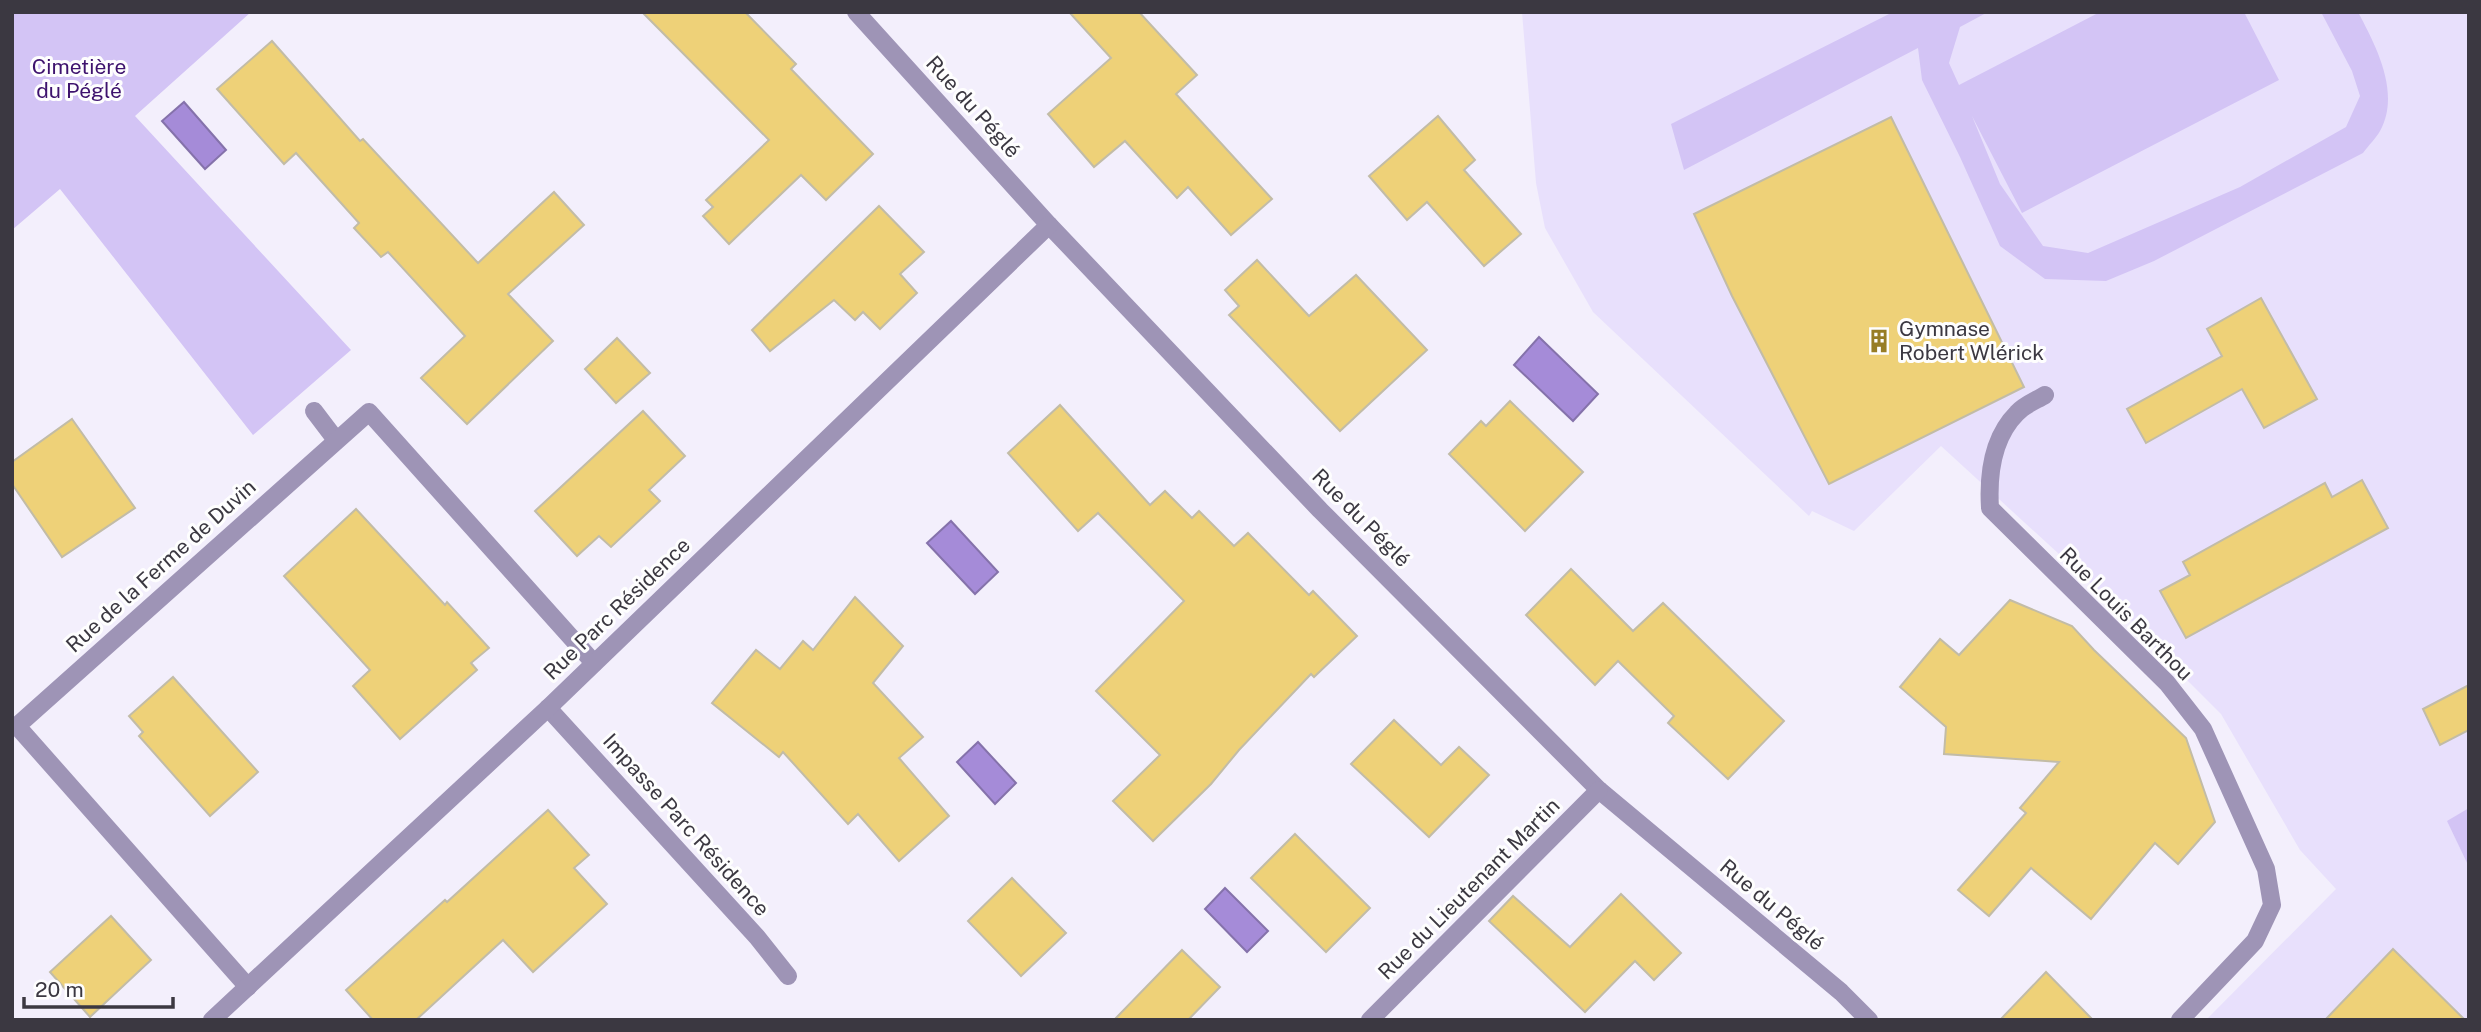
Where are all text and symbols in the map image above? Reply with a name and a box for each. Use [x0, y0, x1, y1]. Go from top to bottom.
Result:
street label: Rue du Péglé [921, 51, 1026, 163]
park label: Cimetière du Péglé [32, 54, 126, 103]
place label: Gymnase Robert Wlérick [1899, 316, 2044, 365]
building icon: Gymnase Robert Wlérick [1865, 327, 1893, 355]
street label: Rue du Péglé [1307, 463, 1416, 572]
street label: Rue de la Ferme de Duvin [61, 474, 261, 657]
street label: Rue Parc Résidence [538, 532, 695, 685]
street label: Rue Louis Barthou [2055, 542, 2198, 685]
street label: Impasse Parc Résidence [598, 728, 775, 921]
street label: Rue du Lieutenant Martin [1373, 793, 1564, 984]
street label: Rue du Péglé [1715, 854, 1830, 955]
scale bar [24, 965, 173, 1009]
text: 20 m [35, 977, 84, 1002]

